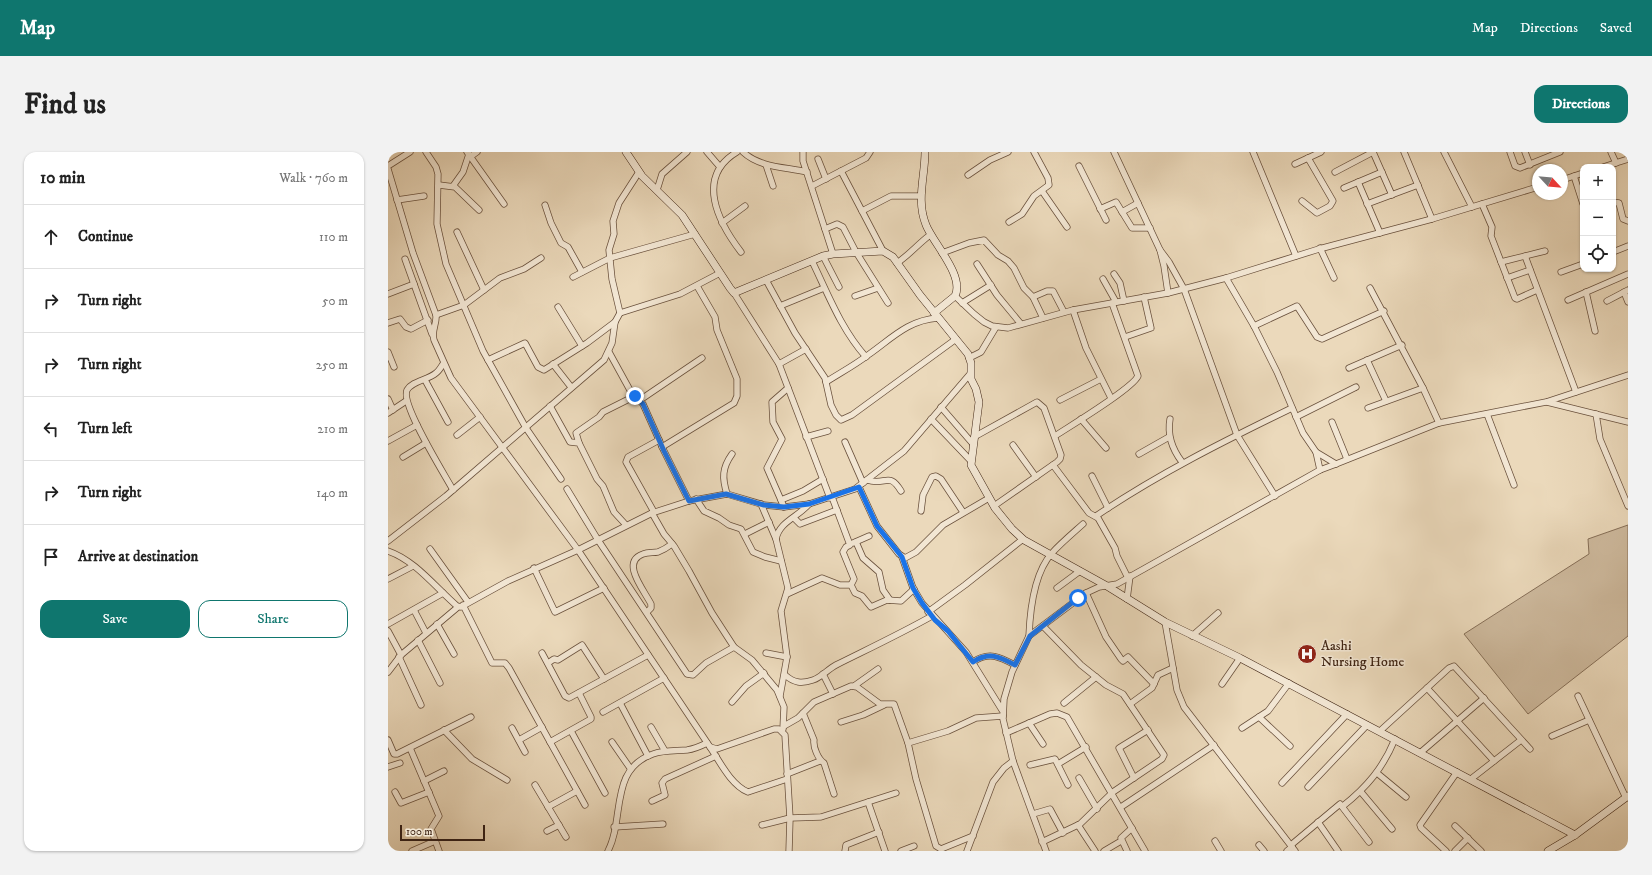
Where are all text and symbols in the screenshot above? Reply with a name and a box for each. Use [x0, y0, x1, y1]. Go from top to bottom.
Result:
text: Map [20, 17, 55, 40]
text: Map [1472, 19, 1498, 37]
text: Directions [1520, 19, 1578, 37]
text: Saved [1600, 19, 1632, 37]
button: Directions [1534, 85, 1628, 123]
text: Find us [24, 87, 106, 122]
north arrow [1532, 164, 1568, 200]
map controls [1580, 164, 1616, 272]
button: + [1580, 164, 1616, 200]
text: 10 min [40, 167, 85, 189]
text: Walk · 760 m [279, 170, 348, 186]
button: − [1580, 200, 1616, 236]
icon: ahead [40, 226, 62, 248]
text: Continue [78, 227, 133, 246]
text: 110 m [319, 229, 348, 245]
button: locate [1580, 236, 1616, 272]
icon: right [40, 290, 62, 312]
text: Turn right [78, 291, 141, 310]
text: 50 m [322, 293, 348, 309]
icon: right [40, 354, 62, 376]
text: Turn right [78, 355, 141, 374]
text: 250 m [316, 357, 348, 373]
route end [626, 387, 644, 405]
icon: left [40, 418, 62, 440]
text: Turn left [78, 419, 132, 438]
text: 210 m [317, 421, 348, 437]
icon: right [40, 482, 62, 504]
text: Turn right [78, 483, 141, 502]
text: 140 m [316, 485, 348, 501]
icon: arrive [40, 546, 62, 568]
text: Arrive at destination [78, 547, 198, 566]
route start [1069, 589, 1087, 607]
button: Save [40, 600, 190, 638]
button: Share [198, 600, 348, 638]
place label: Aashi Nursing Home [1321, 637, 1404, 671]
hospital icon: Aashi Nursing Home [1296, 643, 1318, 665]
scale bar [400, 823, 485, 842]
text: 100 m [406, 825, 432, 839]

